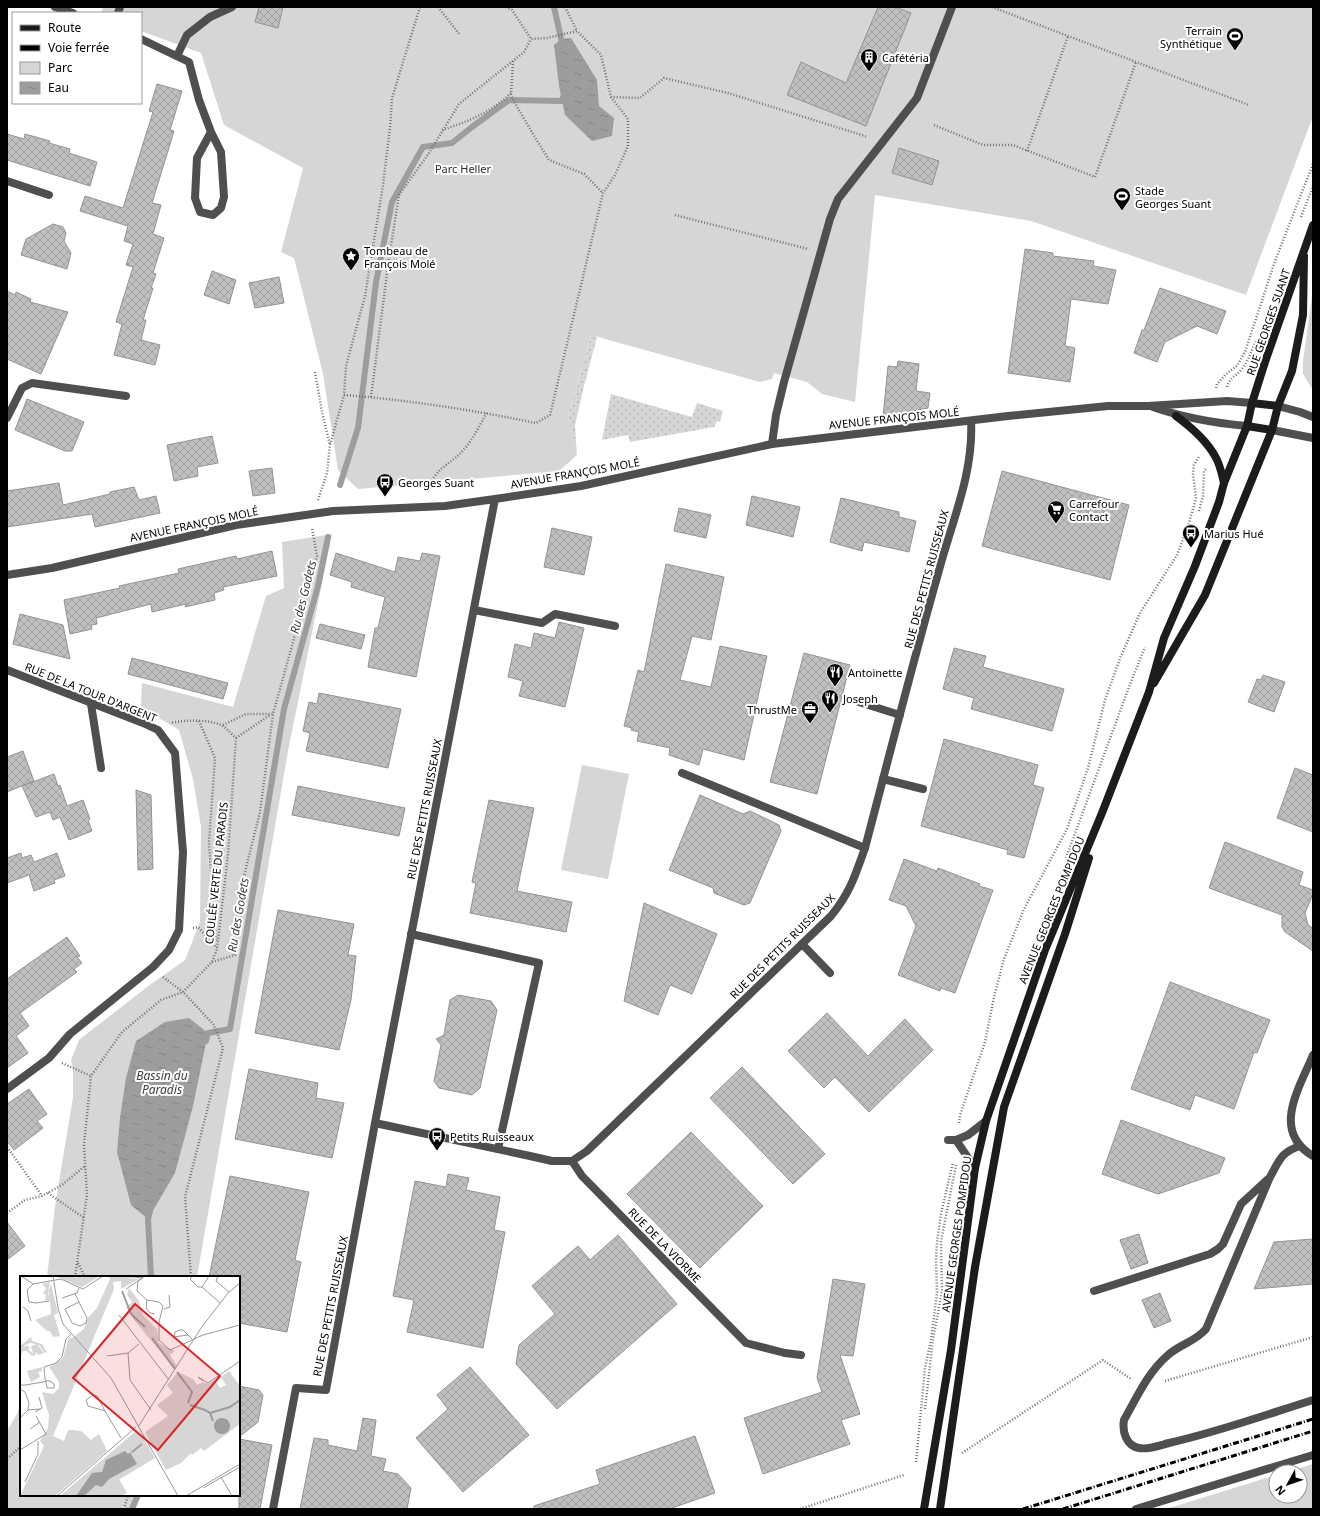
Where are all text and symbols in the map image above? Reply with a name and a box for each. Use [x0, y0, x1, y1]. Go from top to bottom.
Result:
legend [12, 12, 142, 104]
text: Route [48, 19, 81, 36]
place label: Terrain Synthétique [1160, 23, 1222, 51]
sports icon: Terrain Synthétique [1225, 26, 1245, 51]
text: Voie ferrée [48, 39, 110, 56]
building icon: Cafétéria [859, 47, 879, 72]
place label: Cafétéria [882, 50, 929, 65]
text: Parc [48, 59, 73, 76]
text: Eau [48, 79, 69, 96]
park label: Parc Heller [435, 161, 491, 176]
place label: Stade Georges Suant [1135, 183, 1211, 211]
sports icon: Stade Georges Suant [1112, 186, 1132, 211]
place label: Tombeau de François Molé [364, 243, 436, 271]
place icon: Tombeau de François Molé [341, 246, 361, 271]
street label: RUE GEORGES SUANT [1243, 267, 1293, 377]
street label: AVENUE FRANÇOIS MOLÉ [828, 404, 960, 432]
street label: AVENUE FRANÇOIS MOLÉ [509, 454, 641, 492]
bus stop icon: Georges Suant [375, 472, 395, 497]
place label: Georges Suant [398, 475, 474, 490]
place label: Carrefour Contact [1069, 496, 1119, 524]
supermarket icon: Carrefour Contact [1046, 499, 1066, 524]
street label: AVENUE FRANÇOIS MOLÉ [128, 503, 260, 545]
street label: RUE DES PETITS RUISSEAUX [900, 508, 952, 650]
bus stop icon: Marius Hué [1181, 523, 1201, 548]
place label: Marius Hué [1204, 526, 1264, 541]
water label: Ru des Godets [286, 558, 320, 636]
street label: RUE DE LA TOUR D'ARGENT [23, 659, 159, 725]
restaurant icon: Antoinette [825, 662, 845, 687]
place label: Antoinette [848, 665, 902, 680]
restaurant icon: Joseph [820, 688, 840, 713]
place label: Joseph [842, 691, 878, 706]
office icon: ThrustMe [800, 699, 820, 724]
place label: ThrustMe [747, 702, 797, 717]
street label: RUE DES PETITS RUISSEAUX [403, 737, 445, 881]
street label: COULÉE VERTE DU PARADIS [201, 801, 231, 945]
street label: AVENUE GEORGES POMPIDOU [1015, 834, 1087, 986]
water label: Ru des Godets [223, 877, 253, 953]
street label: RUE DES PETITS RUISSEAUX [726, 890, 838, 1002]
water label: Bassin du Paradis [136, 1067, 188, 1098]
bus stop icon: Petits Ruisseaux [427, 1126, 447, 1151]
place label: Petits Ruisseaux [450, 1129, 534, 1144]
street label: AVENUE GEORGES POMPIDOU [938, 1155, 974, 1313]
street label: RUE DE LA VIORME [625, 1204, 705, 1286]
street label: RUE DES PETITS RUISSEAUX [309, 1234, 351, 1378]
inset map [20, 1276, 240, 1496]
north arrow [1268, 1464, 1308, 1504]
text: N [1271, 1482, 1289, 1499]

